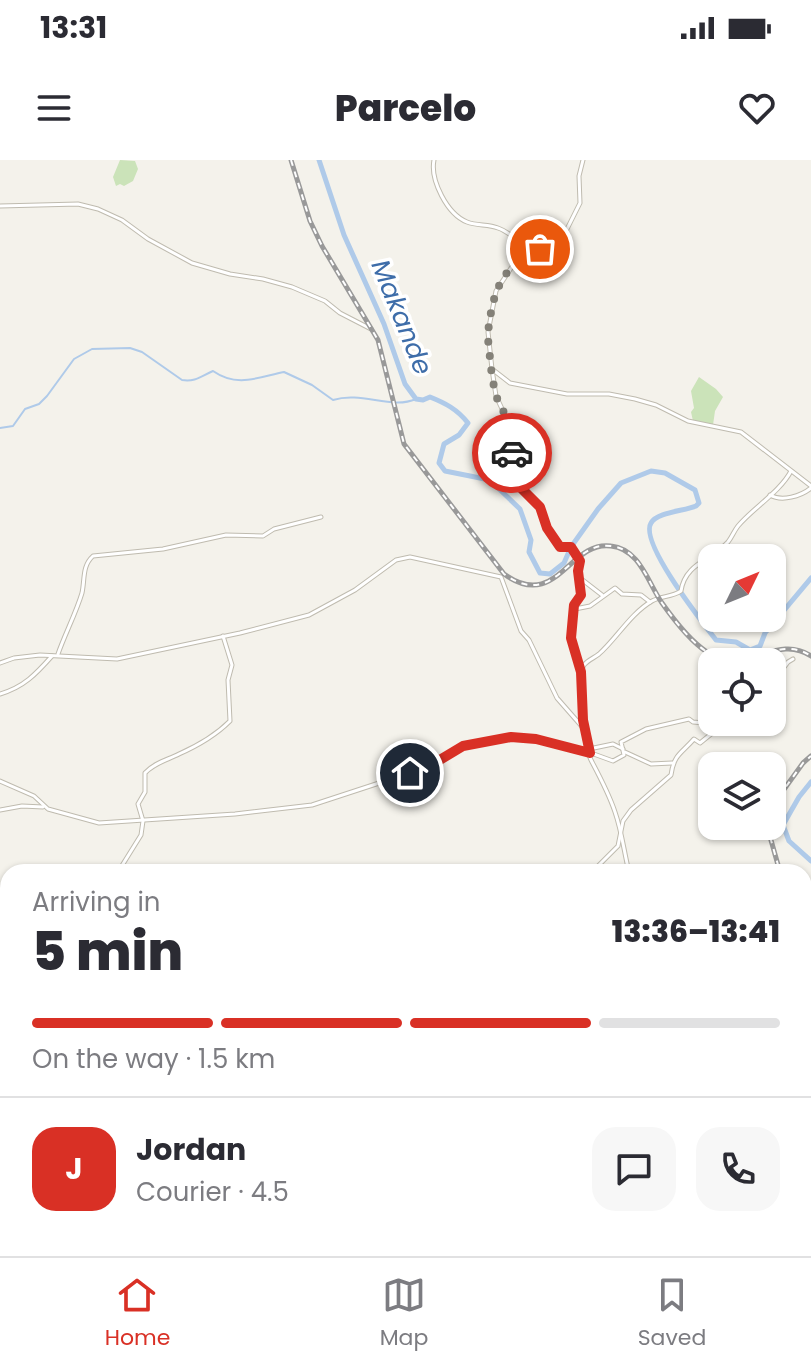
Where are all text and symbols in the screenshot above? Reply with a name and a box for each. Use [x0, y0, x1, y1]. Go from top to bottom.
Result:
text: 13:31 [40, 6, 107, 49]
text: Parcelo [335, 83, 476, 134]
icon: menu [32, 86, 76, 130]
icon: heart [735, 86, 779, 130]
pin [506, 215, 574, 283]
icon: bag [518, 227, 562, 271]
water label: Makande [363, 254, 441, 380]
courier [472, 413, 552, 493]
icon: car [490, 431, 534, 475]
north arrow [698, 544, 786, 632]
map controls [698, 544, 786, 840]
button: locate [698, 648, 786, 736]
pin [376, 739, 444, 807]
icon: home [388, 751, 432, 795]
button: layers [698, 752, 786, 840]
text: Arriving in [32, 884, 161, 920]
text: 13:36–13:41 [612, 910, 780, 953]
text: 5 min [32, 915, 183, 988]
text: On the way · 1.5 km [32, 1041, 275, 1077]
button: chat [592, 1127, 676, 1211]
button: phone [696, 1127, 780, 1211]
text: Jordan [136, 1128, 246, 1171]
text: J [65, 1147, 83, 1190]
text: Courier · 4.5 [136, 1174, 289, 1210]
tab: Home [105, 1273, 170, 1354]
tab: Map [380, 1273, 428, 1354]
tab: Saved [638, 1273, 706, 1354]

